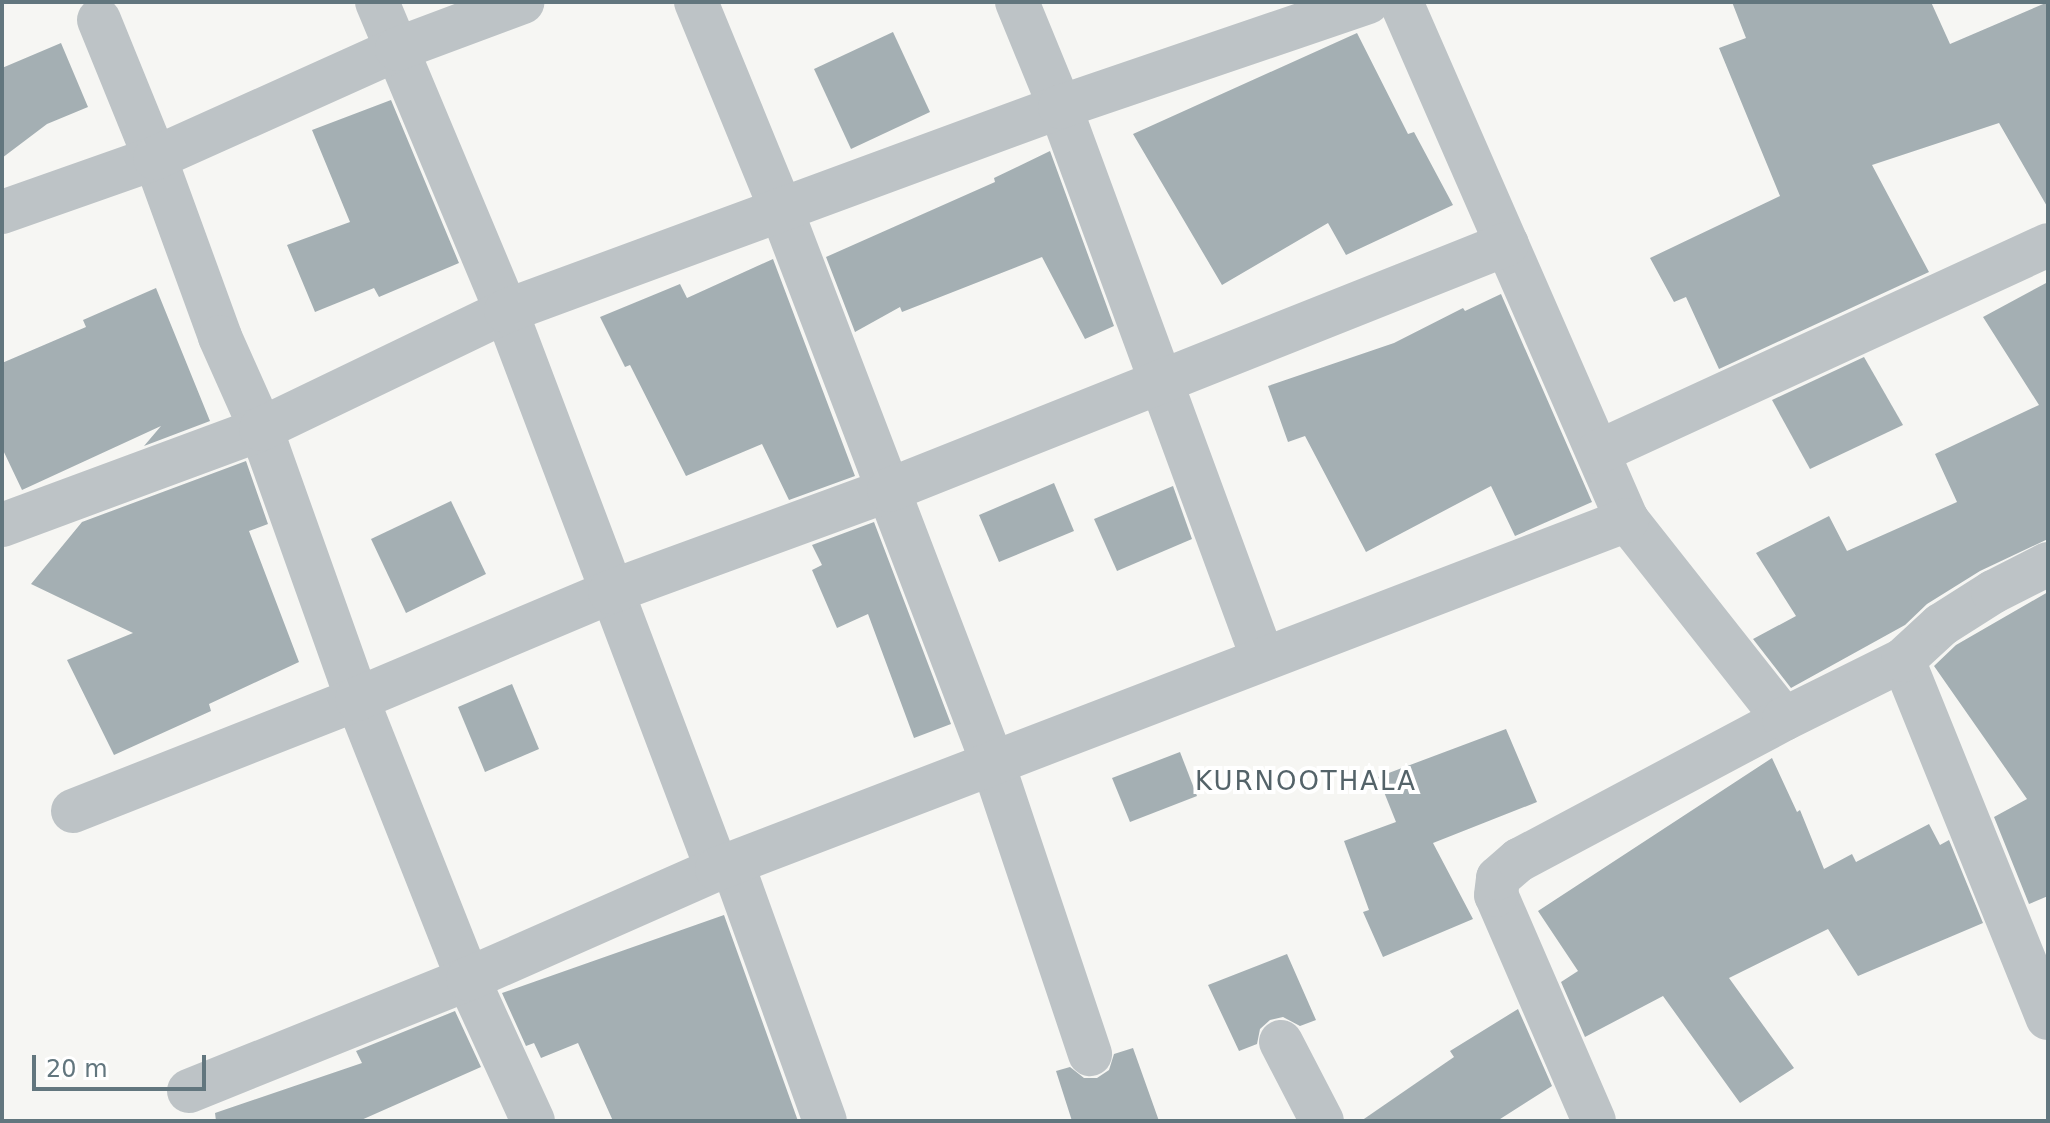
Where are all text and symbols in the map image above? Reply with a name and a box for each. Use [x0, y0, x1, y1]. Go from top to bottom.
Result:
district label: KURNOOTHALA [1195, 766, 1417, 798]
scale bar [36, 1039, 210, 1089]
text: 20 m [46, 1055, 108, 1083]

